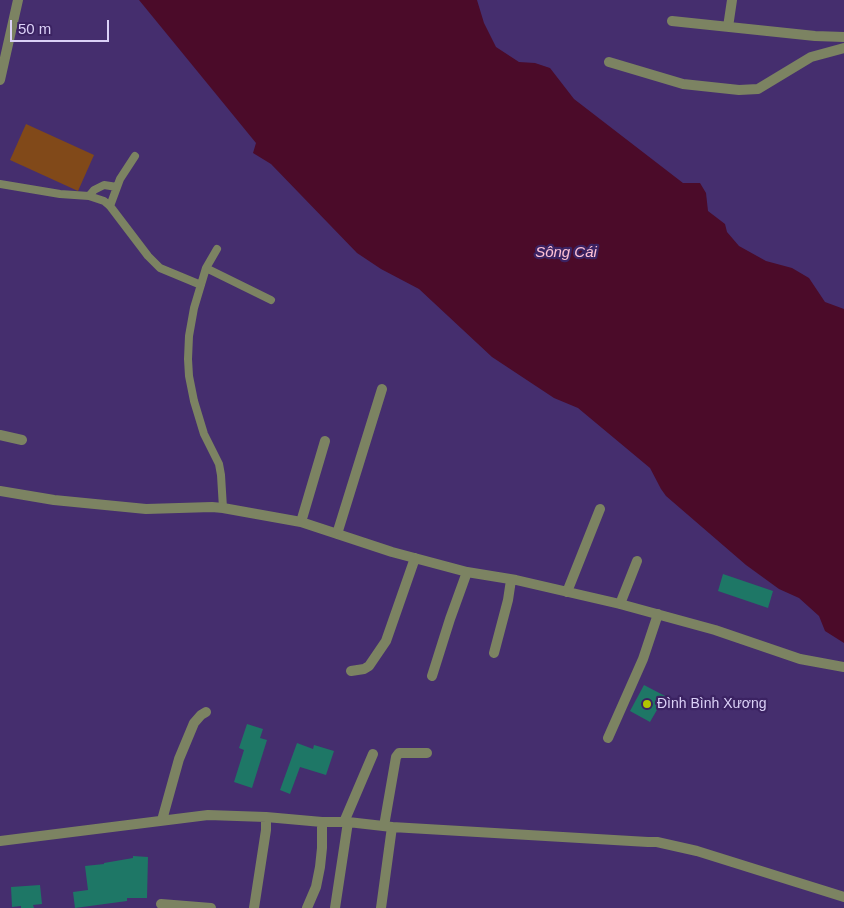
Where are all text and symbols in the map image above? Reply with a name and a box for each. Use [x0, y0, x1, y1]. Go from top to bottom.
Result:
scale bar [12, 10, 111, 42]
text: 50 m [18, 20, 51, 37]
water label: Sông Cái [535, 244, 597, 262]
place label: Đình Bình Xương [657, 696, 767, 712]
marker: Đình Bình Xương [641, 698, 653, 710]

